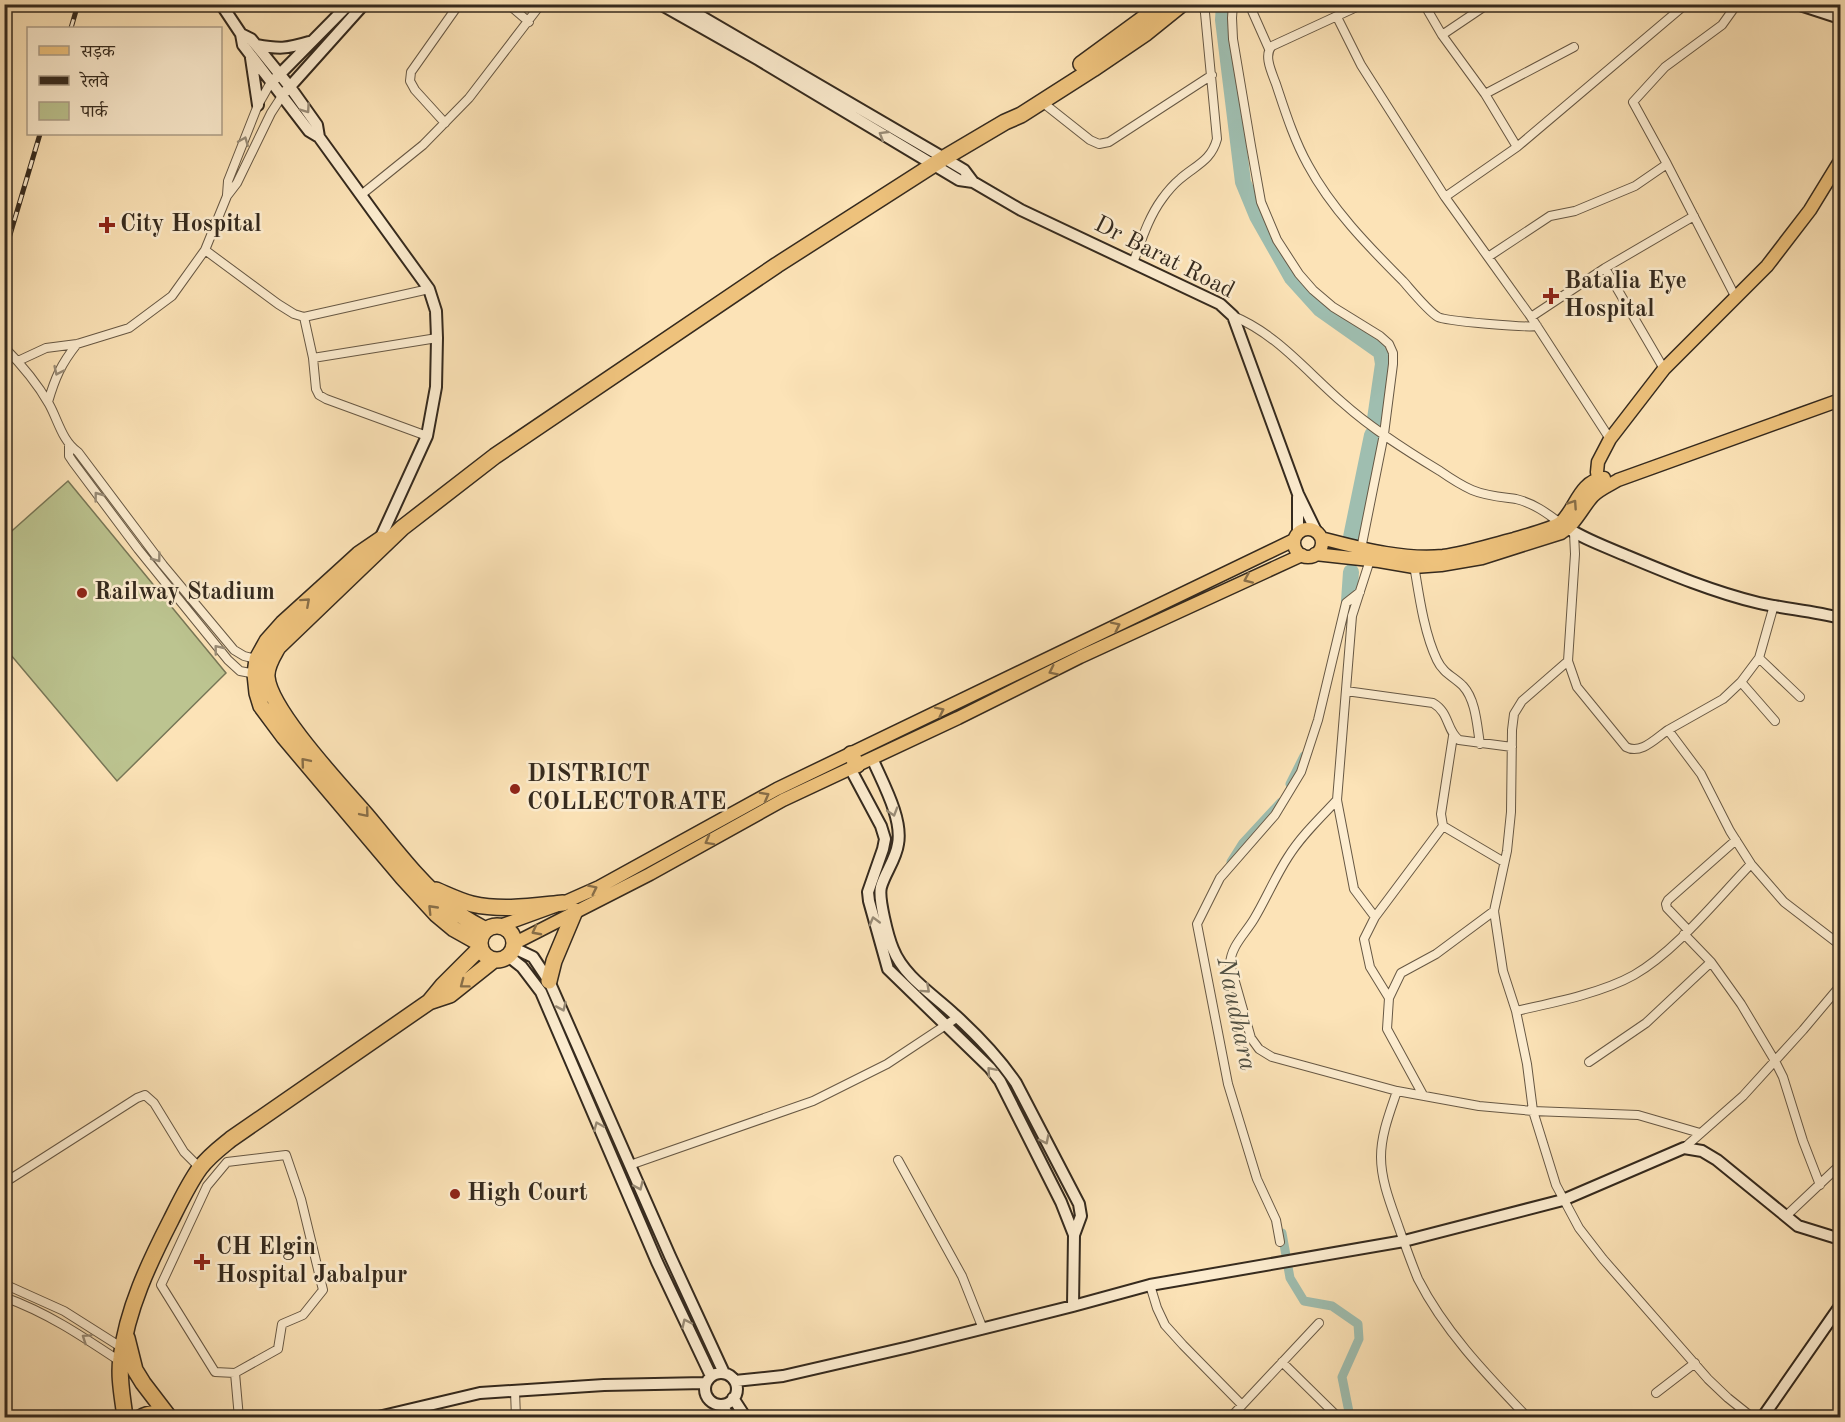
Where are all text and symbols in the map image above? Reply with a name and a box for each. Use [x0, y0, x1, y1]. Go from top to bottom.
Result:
legend [27, 27, 222, 135]
text: सड़क [80, 43, 116, 61]
text: रेलवे [79, 71, 110, 91]
text: पार्क [80, 101, 109, 121]
one-way arrow [299, 103, 310, 114]
one-way arrow [879, 130, 889, 142]
one-way arrow [237, 136, 249, 147]
street label: Dr Barat Road [1090, 212, 1238, 304]
place label: City Hospital [120, 213, 262, 237]
marker: City Hospital [98, 216, 116, 234]
place label: Batalia Eye Hospital [1564, 270, 1687, 322]
marker: Batalia Eye Hospital [1542, 287, 1560, 305]
one-way arrow [54, 365, 66, 376]
one-way arrow [94, 491, 105, 502]
one-way arrow [1566, 500, 1577, 511]
one-way arrow [150, 551, 161, 562]
one-way arrow [1244, 572, 1255, 584]
place label: Railway Stadium [94, 581, 275, 605]
marker: Railway Stadium [75, 586, 89, 600]
one-way arrow [300, 598, 310, 609]
one-way arrow [1109, 622, 1120, 633]
one-way arrow [215, 645, 226, 656]
one-way arrow [1048, 663, 1059, 675]
one-way arrow [934, 706, 945, 718]
one-way arrow [301, 758, 312, 769]
place label: DISTRICT COLLECTORATE [527, 763, 726, 815]
marker: DISTRICT COLLECTORATE [508, 782, 522, 796]
one-way arrow [758, 792, 769, 803]
one-way arrow [357, 806, 368, 817]
one-way arrow [886, 806, 899, 817]
one-way arrow [705, 834, 715, 845]
one-way arrow [587, 885, 598, 897]
one-way arrow [428, 906, 439, 916]
one-way arrow [869, 916, 881, 927]
one-way arrow [531, 924, 542, 936]
water label: Naudhara [1211, 954, 1261, 1073]
one-way arrow [459, 977, 470, 988]
one-way arrow [919, 982, 930, 993]
one-way arrow [555, 1001, 567, 1012]
one-way arrow [987, 1067, 998, 1077]
one-way arrow [593, 1121, 605, 1132]
one-way arrow [1038, 1134, 1049, 1144]
one-way arrow [632, 1180, 644, 1191]
place label: High Court [467, 1182, 588, 1206]
marker: High Court [448, 1187, 462, 1201]
place label: CH Elgin Hospital Jabalpur [216, 1236, 407, 1288]
marker: CH Elgin Hospital Jabalpur [193, 1253, 211, 1271]
one-way arrow [681, 1319, 693, 1330]
one-way arrow [82, 1334, 93, 1345]

